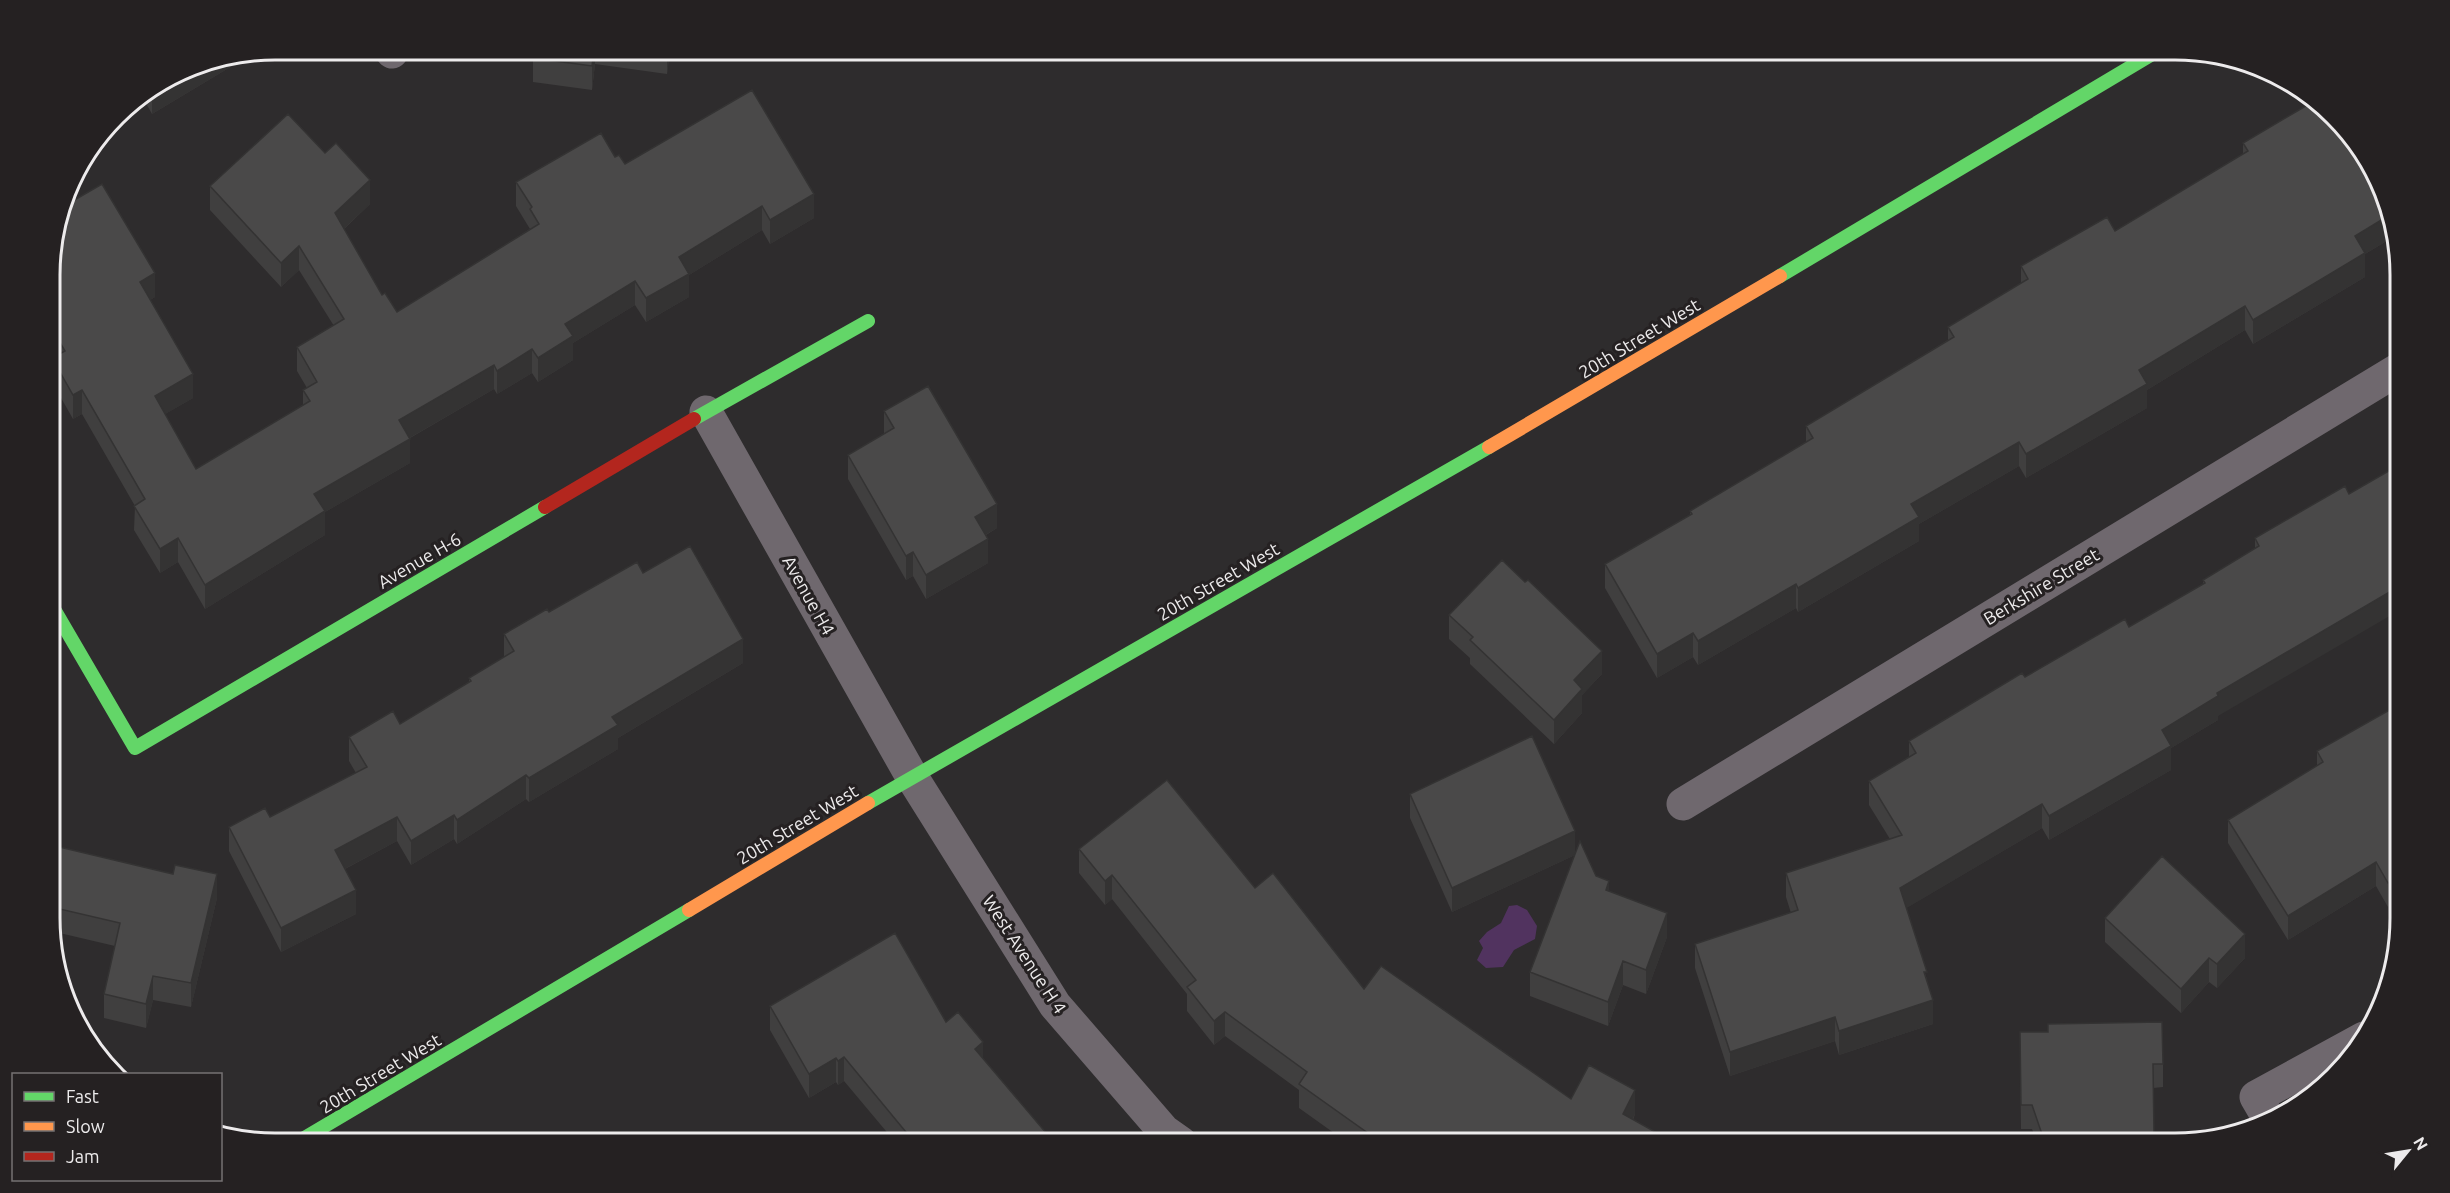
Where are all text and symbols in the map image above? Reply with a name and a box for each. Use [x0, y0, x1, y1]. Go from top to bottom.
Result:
street label: 20th Street West [1575, 294, 1703, 382]
street label: Avenue H-6 [374, 528, 464, 592]
street label: 20th Street West [1154, 538, 1282, 624]
street label: Berkshire Street [1980, 544, 2102, 628]
street label: Avenue H4 [779, 552, 839, 638]
street label: 20th Street West [733, 780, 861, 868]
street label: West Avenue H 4 [979, 891, 1071, 1017]
street label: 20th Street West [316, 1029, 444, 1117]
legend [12, 1073, 222, 1181]
text: Fast [66, 1086, 99, 1106]
text: Slow [66, 1116, 105, 1136]
north arrow [2378, 1121, 2438, 1181]
text: N [2410, 1134, 2432, 1153]
text: Jam [66, 1146, 100, 1166]

